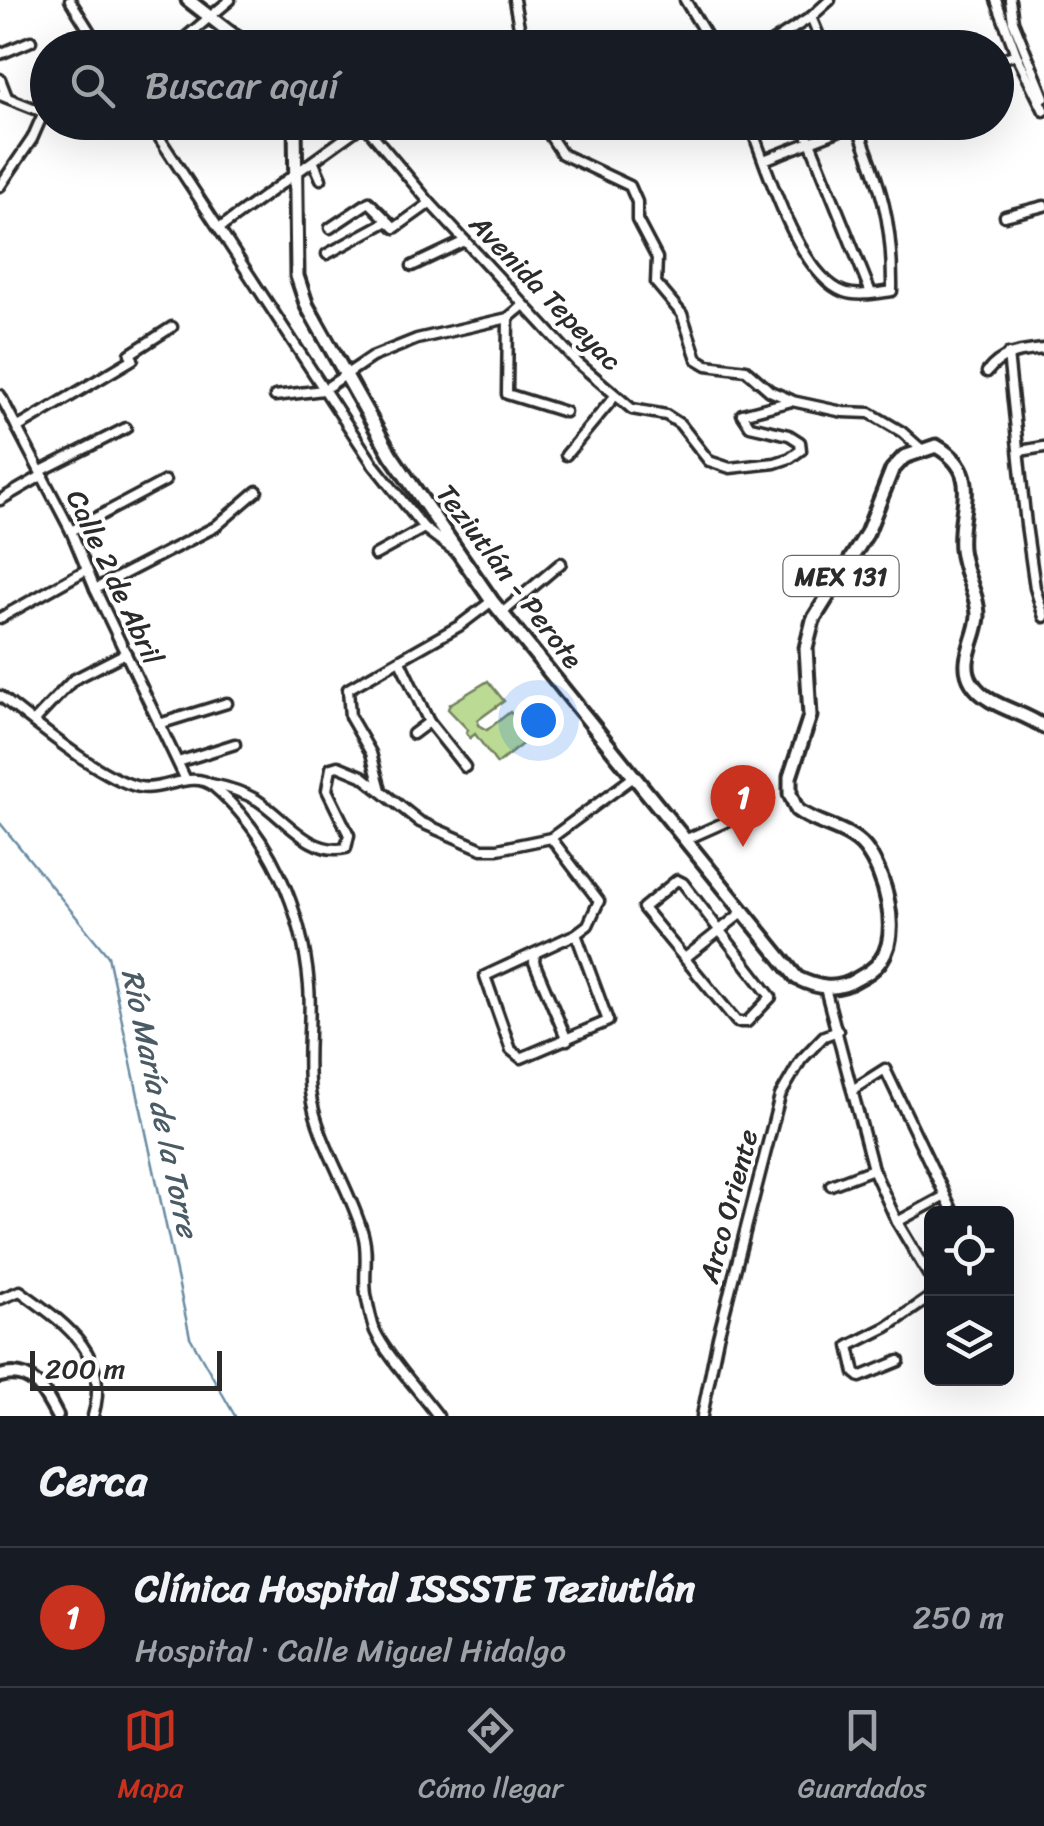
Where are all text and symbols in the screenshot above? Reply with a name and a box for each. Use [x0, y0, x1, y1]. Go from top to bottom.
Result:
search box [30, 30, 1014, 140]
text: Buscar aquí [145, 52, 339, 119]
icon: search [65, 58, 120, 113]
street label: Avenida Tepeyac [457, 201, 634, 383]
street label: Teziutlán - Perote [423, 473, 596, 680]
street label: Calle 2 de Abril [52, 481, 177, 674]
road number: MEX 131 [784, 556, 898, 596]
your location [513, 695, 564, 746]
pin: 1 [710, 764, 776, 847]
water label: Río María de la Torre [105, 964, 215, 1245]
street label: Arco Oriente [684, 1124, 773, 1290]
map controls [924, 1206, 1014, 1386]
button: locate [924, 1206, 1014, 1296]
button: layers [924, 1296, 1014, 1386]
text: 200 m [45, 1344, 125, 1393]
scale bar [30, 1346, 222, 1390]
text: Cerca [40, 1444, 147, 1518]
text: Clínica Hospital ISSSTE Teziutlán [135, 1555, 695, 1622]
text: 1 [66, 1589, 79, 1646]
text: 250 m [913, 1589, 1004, 1646]
text: Hospital · Calle Miguel Hidalgo [135, 1622, 566, 1679]
tab: Mapa [117, 1703, 183, 1812]
tab: Cómo llegar [418, 1703, 563, 1812]
tab: Guardados [798, 1703, 927, 1812]

